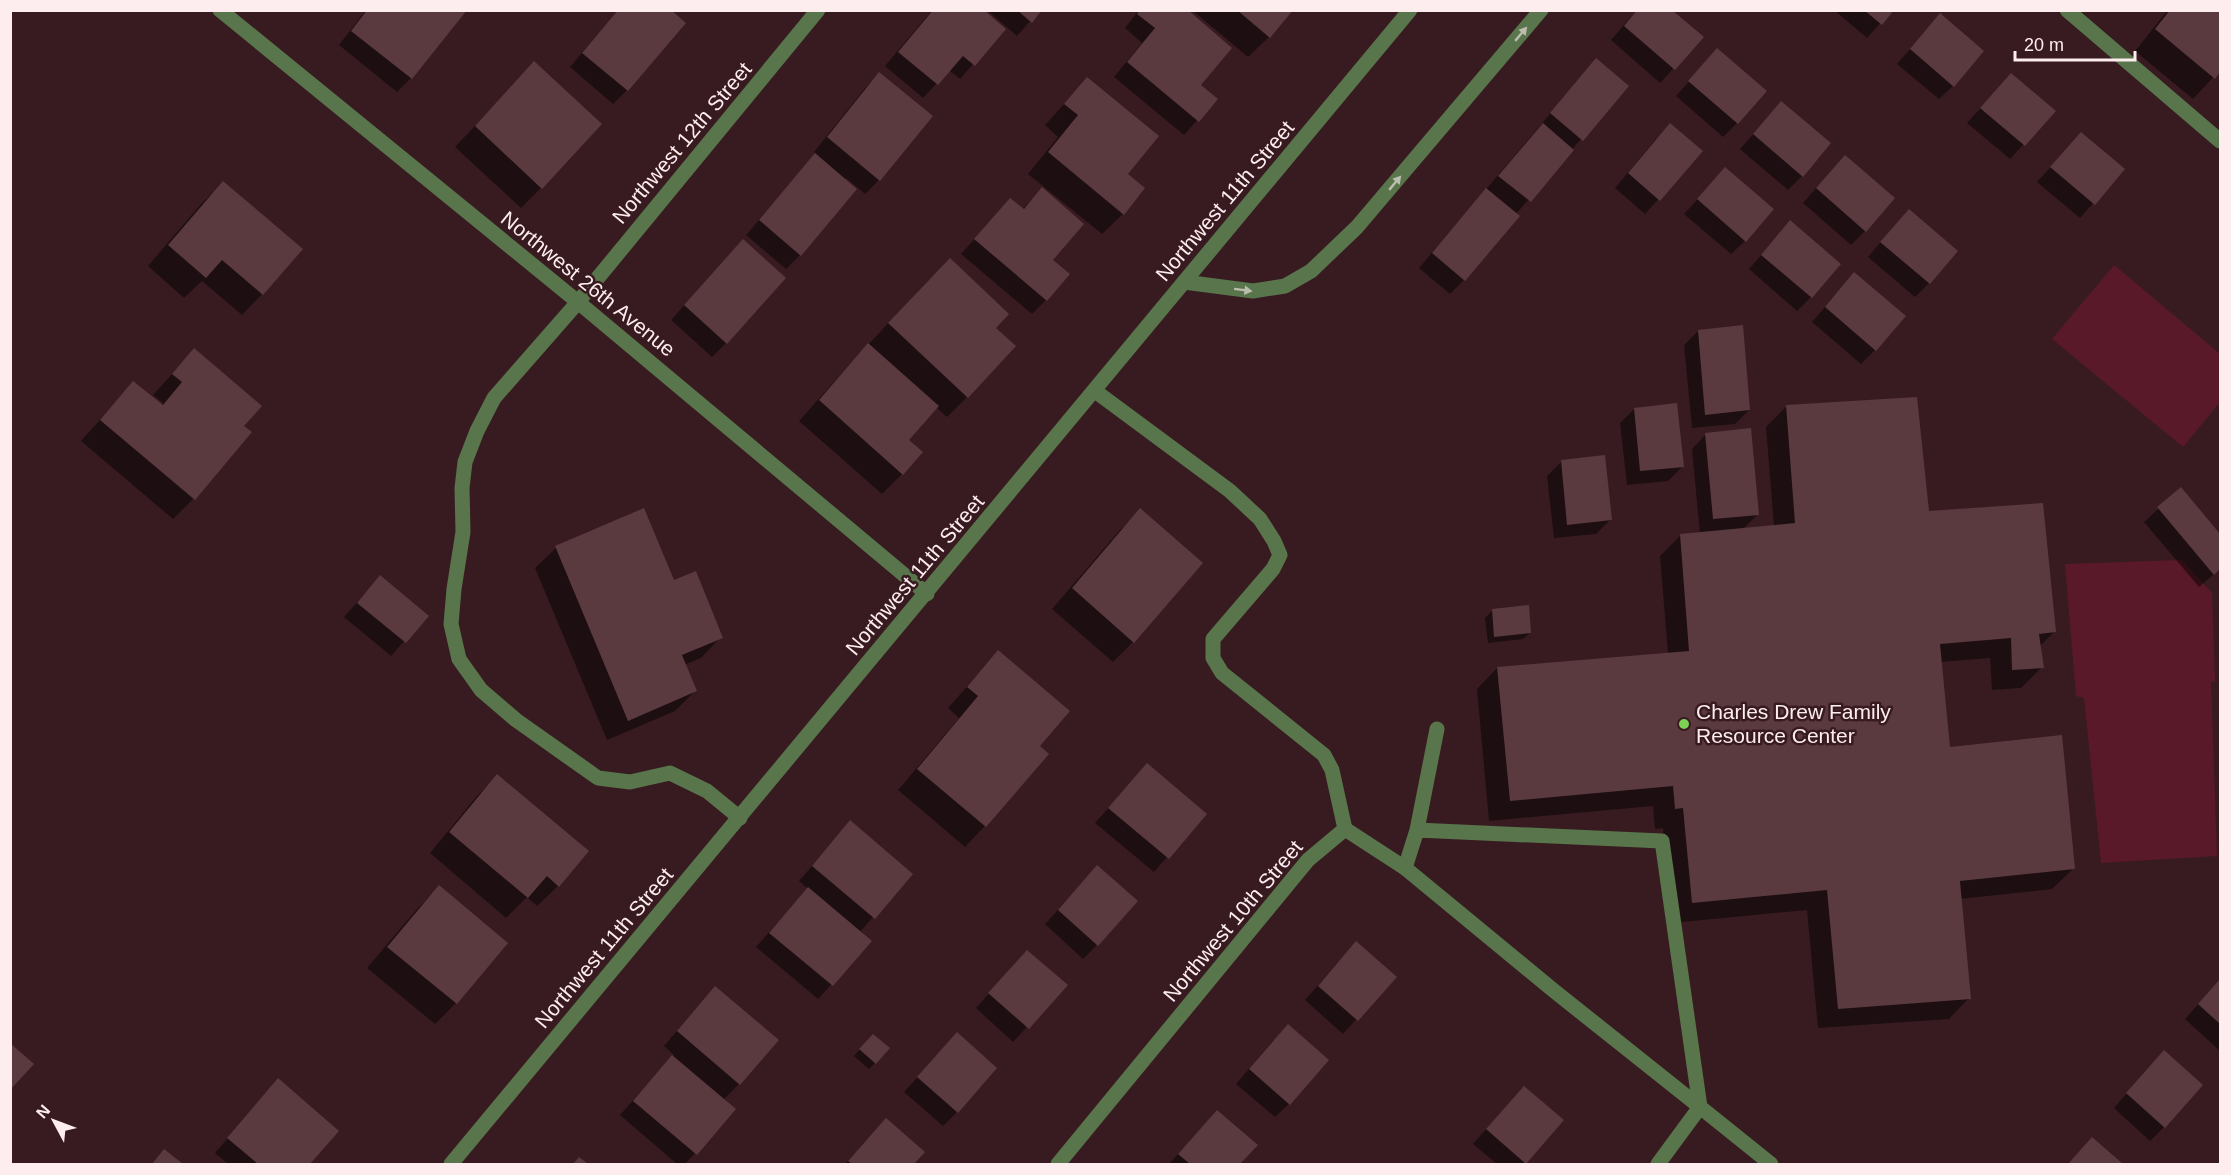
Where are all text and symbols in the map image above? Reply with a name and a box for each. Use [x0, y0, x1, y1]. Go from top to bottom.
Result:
scale bar [2015, 24, 2135, 62]
one-way arrow [1514, 27, 1527, 42]
text: 20 m [2024, 35, 2064, 55]
street label: Northwest 12th Street [608, 57, 756, 228]
street label: Northwest 11th Street [1151, 116, 1298, 285]
one-way arrow [1388, 176, 1401, 191]
street label: Northwest 26th Avenue [497, 206, 680, 361]
one-way arrow [1233, 285, 1252, 294]
street label: Northwest 11th Street [841, 490, 988, 659]
place label: Charles Drew Family Resource Center [1696, 700, 1891, 747]
marker: Charles Drew Family Resource Center [1677, 717, 1691, 731]
street label: Northwest 10th Street [1159, 835, 1307, 1006]
street label: Northwest 11th Street [530, 863, 677, 1032]
north arrow [24, 1091, 84, 1151]
text: N [33, 1102, 53, 1121]

